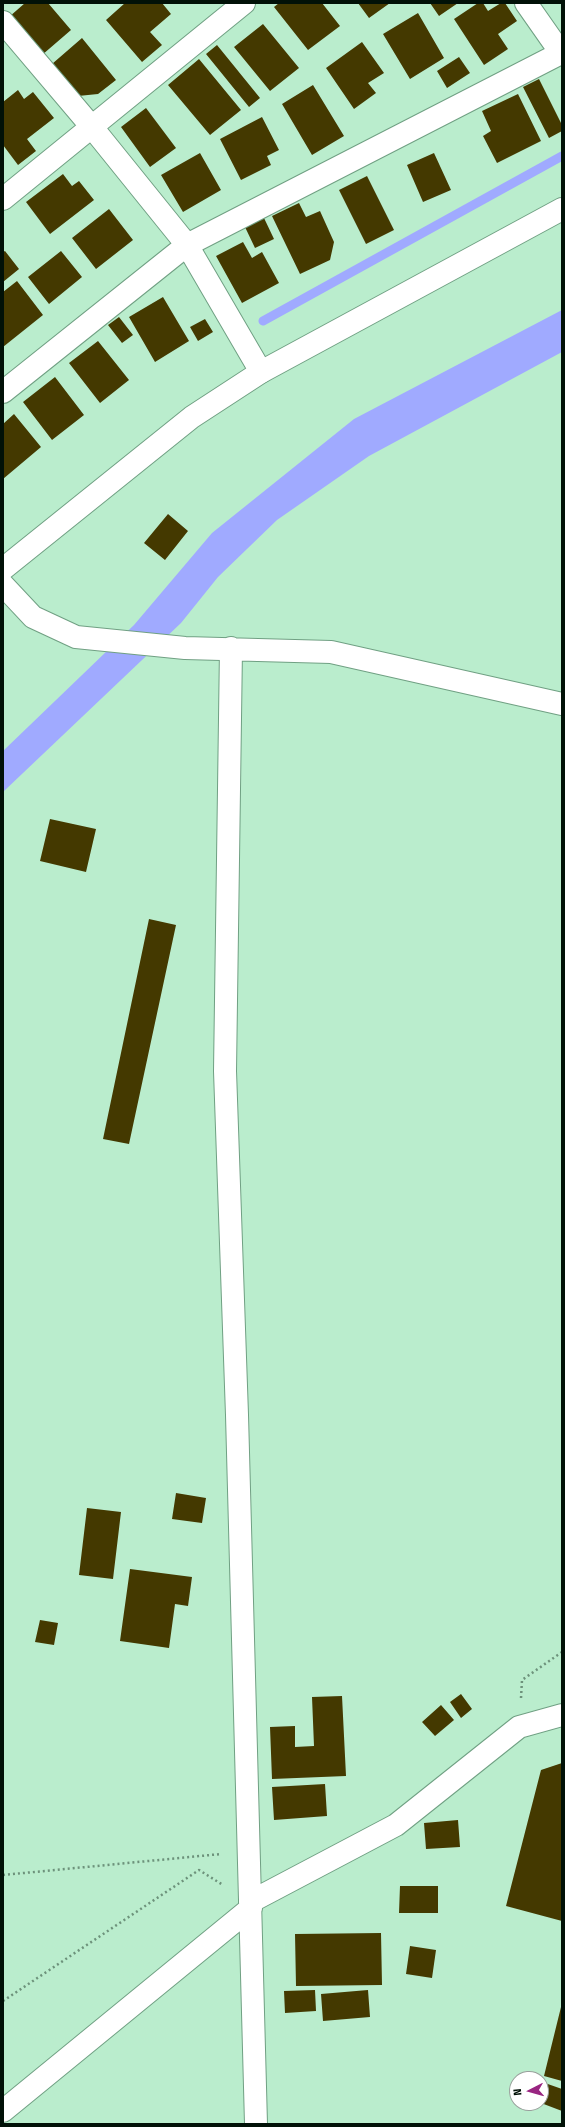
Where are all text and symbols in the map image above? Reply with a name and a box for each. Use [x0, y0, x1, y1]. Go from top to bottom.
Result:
north arrow [509, 2071, 549, 2111]
text: N [511, 2088, 524, 2096]

